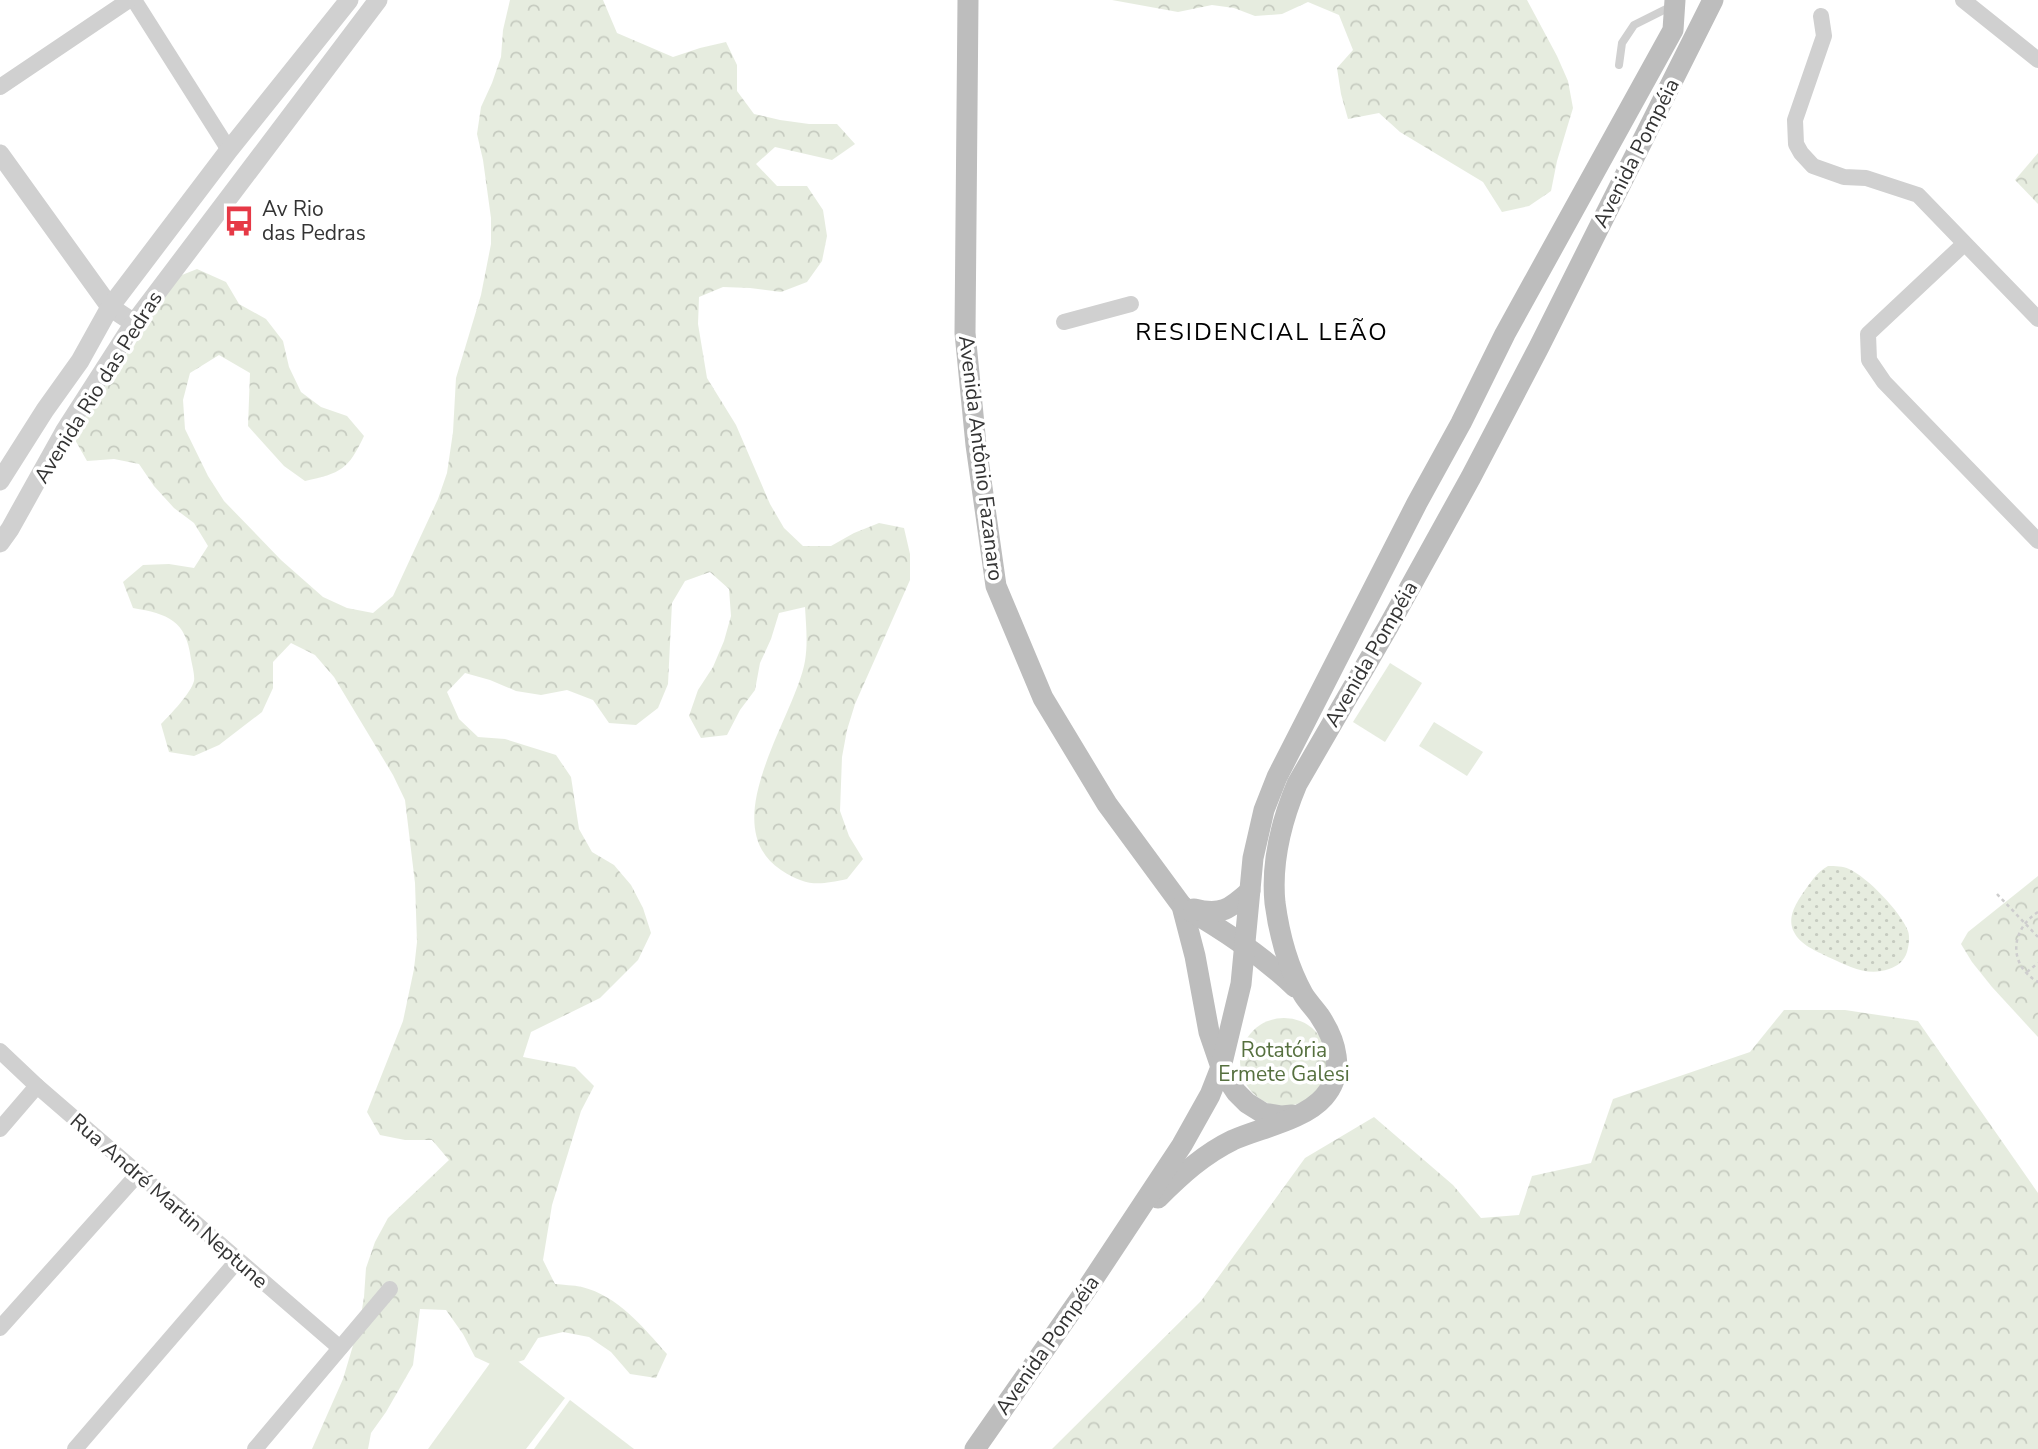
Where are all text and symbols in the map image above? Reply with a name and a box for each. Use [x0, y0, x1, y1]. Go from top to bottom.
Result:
street label: Avenida Pompéia [1586, 74, 1686, 232]
place label: Av Rio das Pedras [262, 195, 366, 247]
bus stop icon: Av Rio das Pedras [222, 204, 256, 238]
street label: Avenida Rio das Pedras [27, 285, 169, 489]
district label: RESIDENCIAL LEÃO [1135, 316, 1389, 348]
street label: Avenida Antônio Fazanaro [952, 334, 1010, 582]
street label: Avenida Pompéia [1318, 576, 1424, 732]
park label: Rotatória Ermete Galesi [1218, 1036, 1350, 1088]
street label: Rua André Martin Neptune [64, 1107, 274, 1295]
street label: Avenida Pompéia [988, 1270, 1106, 1420]

